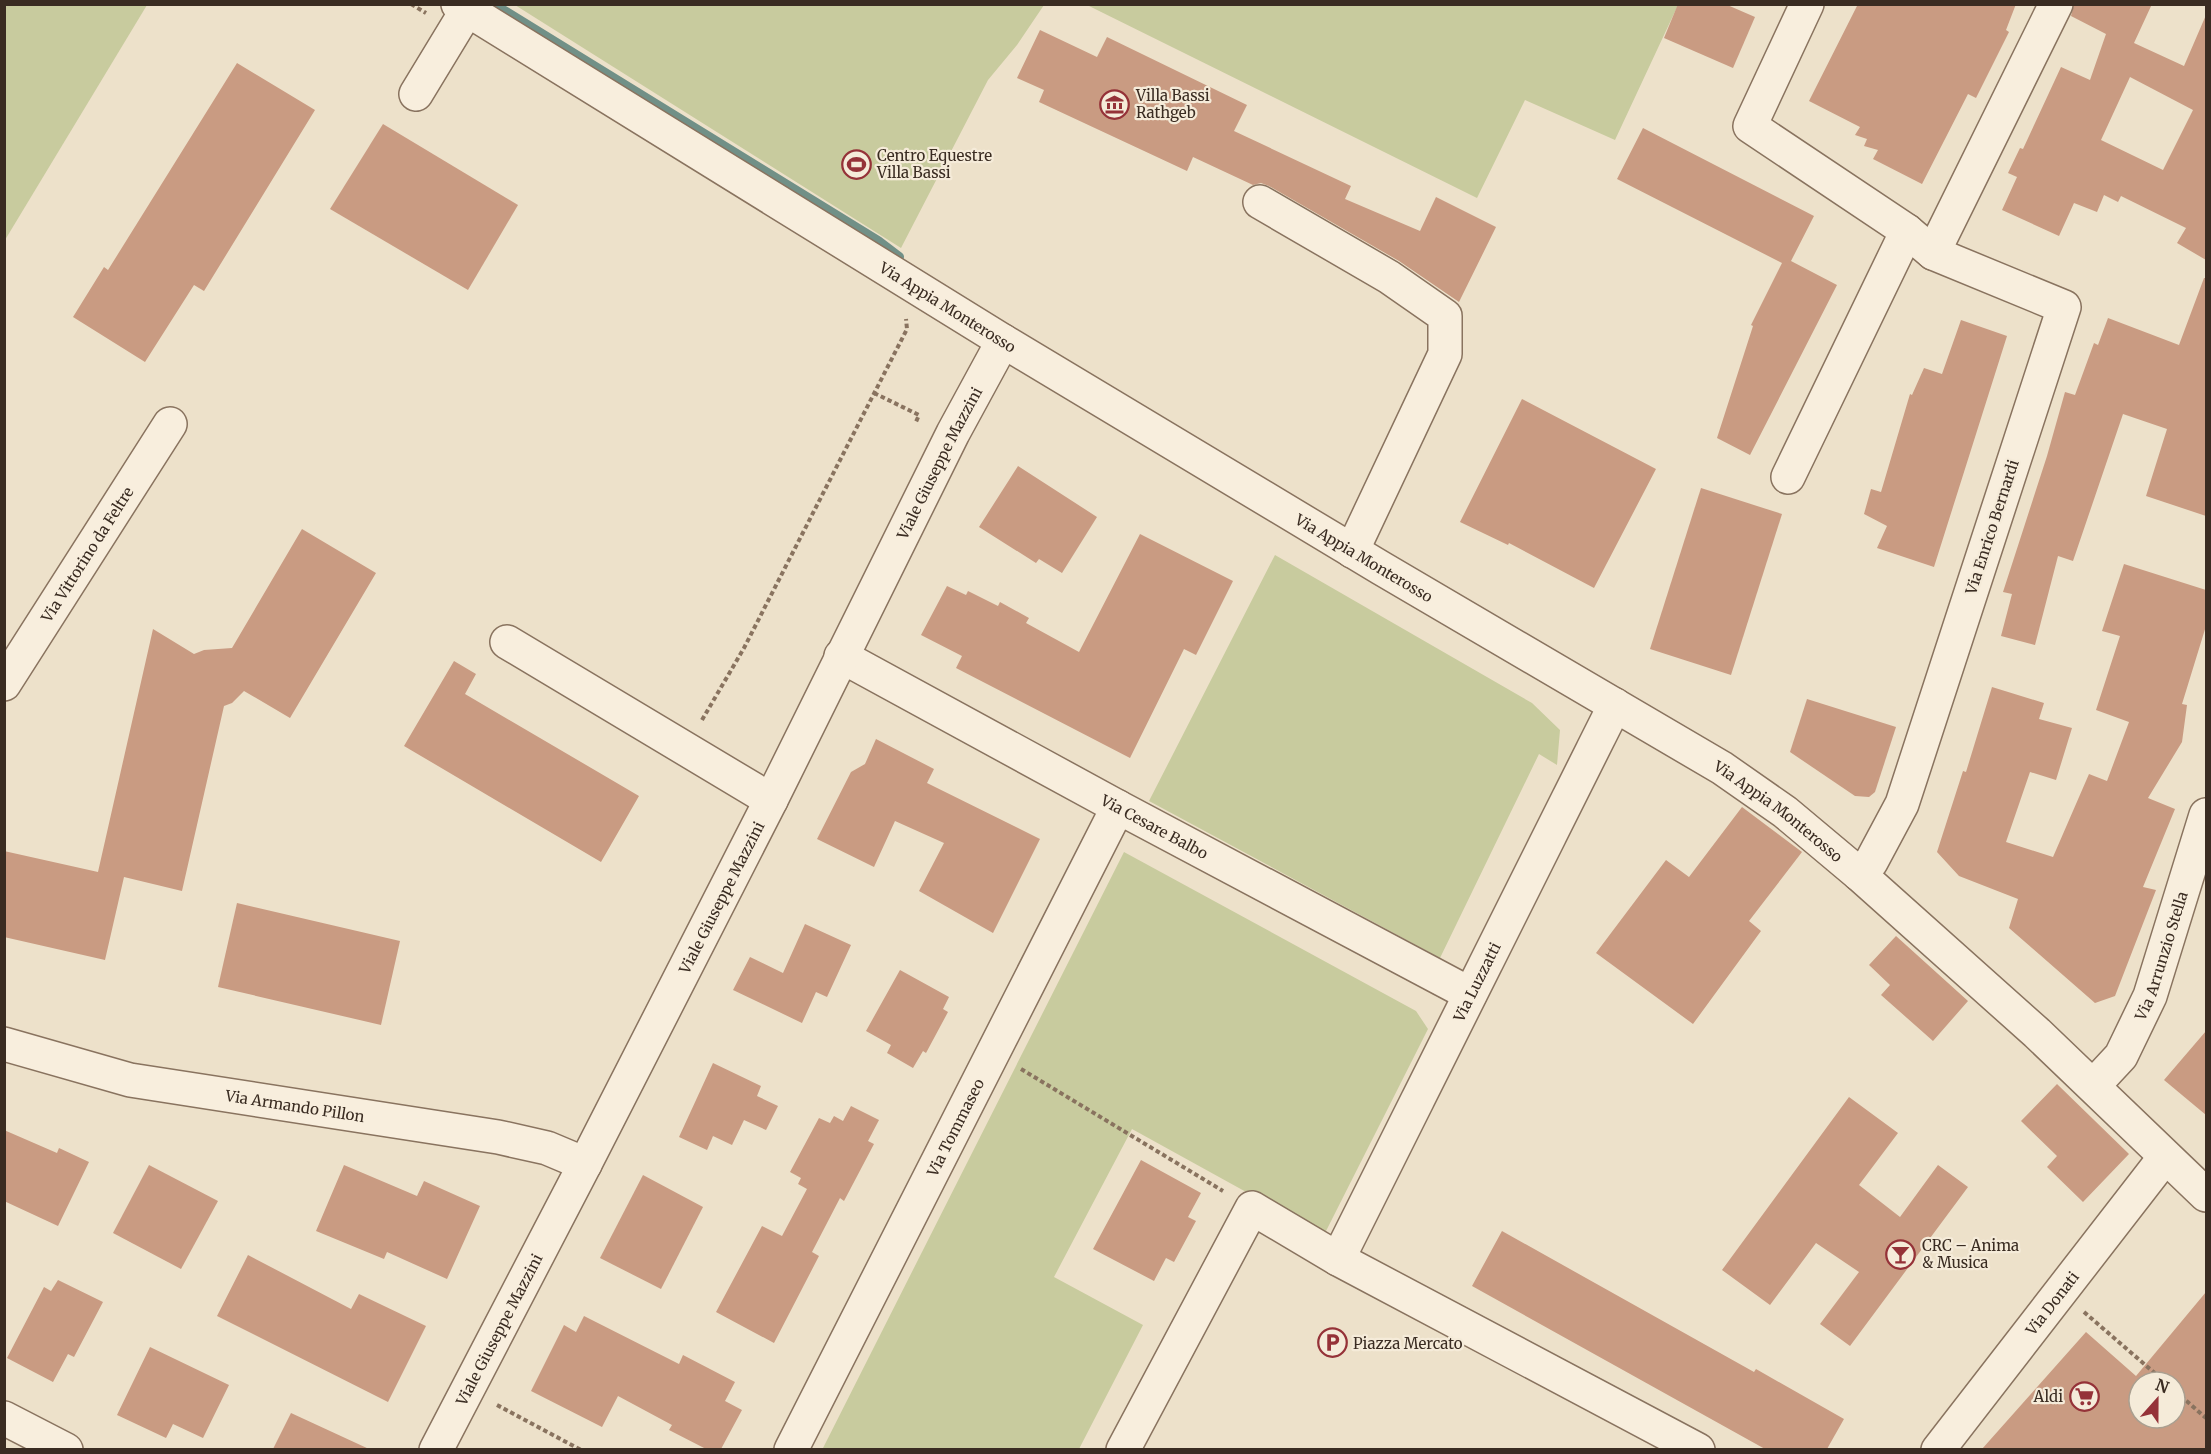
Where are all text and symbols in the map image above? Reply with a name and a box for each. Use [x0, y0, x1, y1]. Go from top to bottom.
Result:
place label: Villa Bassi Rathgeb [1135, 86, 1210, 122]
museum icon: Villa Bassi Rathgeb [1099, 88, 1131, 120]
place label: Centro Equestre Villa Bassi [876, 146, 992, 182]
sports icon: Centro Equestre Villa Bassi [840, 148, 872, 180]
street label: Via Appia Monterosso [875, 257, 1020, 356]
street label: Viale Giuseppe Mazzini [892, 383, 986, 543]
street label: Via Enrico Bernardi [1961, 457, 2023, 598]
street label: Via Vittorino da Feltre [36, 483, 137, 626]
street label: Via Appia Monterosso [1291, 509, 1437, 606]
street label: Via Appia Monterosso [1710, 756, 1847, 866]
street label: Via Cesare Balbo [1097, 790, 1212, 863]
street label: Viale Giuseppe Mazzini [674, 818, 768, 977]
street label: Via Arrunzio Stella [2130, 889, 2191, 1024]
street label: Via Luzzatti [1448, 939, 1504, 1025]
street label: Via Tommaseo [922, 1075, 988, 1180]
street label: Via Armando Pillon [223, 1085, 366, 1126]
place label: CRC – Anima & Musica [1922, 1236, 2019, 1272]
bar icon: CRC – Anima & Musica [1885, 1238, 1917, 1270]
street label: Viale Giuseppe Mazzini [451, 1250, 546, 1409]
street label: Via Donati [2021, 1267, 2083, 1339]
parking icon: Piazza Mercato [1316, 1327, 1348, 1359]
place label: Piazza Mercato [1353, 1334, 1463, 1353]
north arrow [2127, 1370, 2187, 1430]
text: N [2153, 1374, 2172, 1398]
supermarket icon: Aldi [2068, 1380, 2100, 1412]
place label: Aldi [2033, 1387, 2063, 1406]

